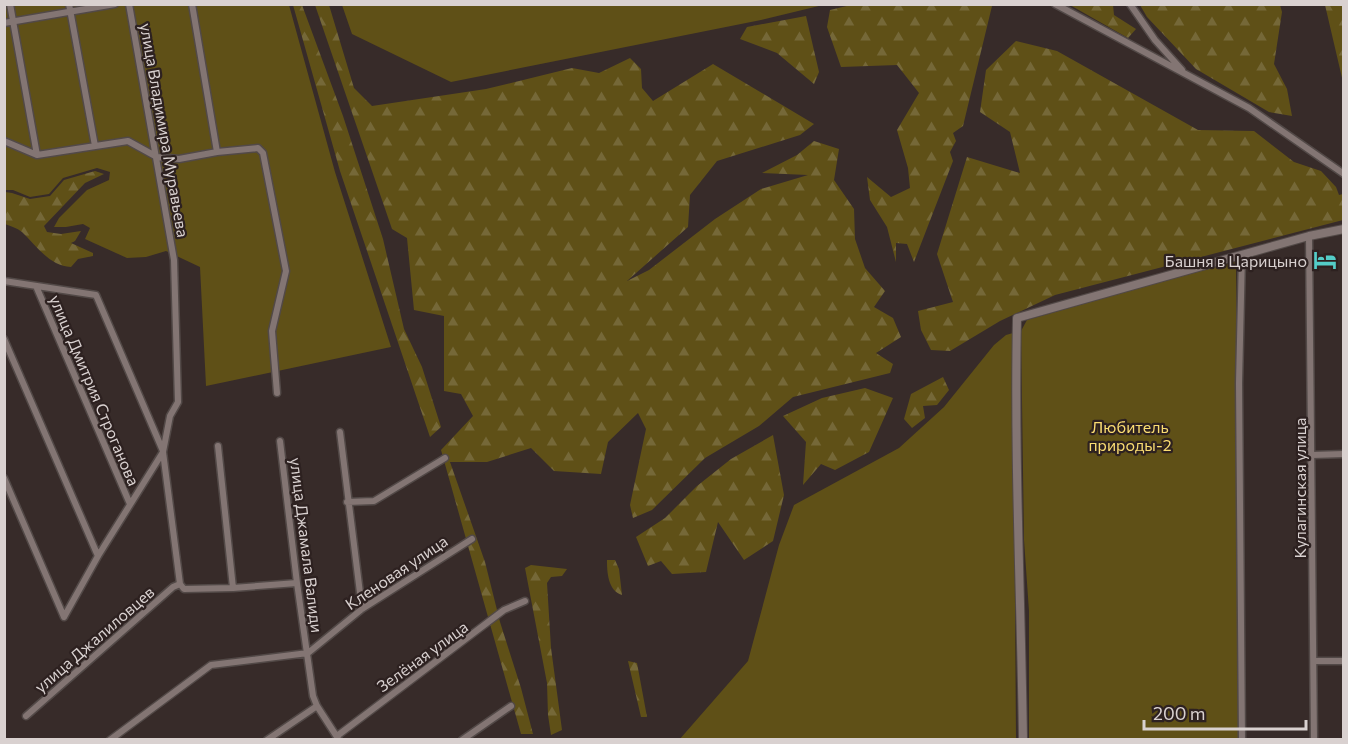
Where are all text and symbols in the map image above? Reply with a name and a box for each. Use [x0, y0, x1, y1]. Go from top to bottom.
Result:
street label: улица Владимира Муравьева [137, 21, 193, 239]
hotel icon: Башня в Царицыно [1312, 247, 1338, 273]
place label: Башня в Царицыно [1165, 251, 1307, 270]
street label: улица Дмитрия Строганова [46, 292, 144, 488]
park label: Любитель природы-2 [1088, 417, 1172, 454]
street label: Кулагинская улица [1290, 418, 1309, 558]
street label: улица Джамала Валиди [287, 456, 327, 634]
street label: Кленовая улица [341, 531, 451, 613]
street label: улица Джалиловцев [30, 582, 158, 696]
street label: Зелёная улица [373, 617, 471, 695]
scale bar [1144, 693, 1306, 731]
text: 200 m [1153, 702, 1206, 724]

